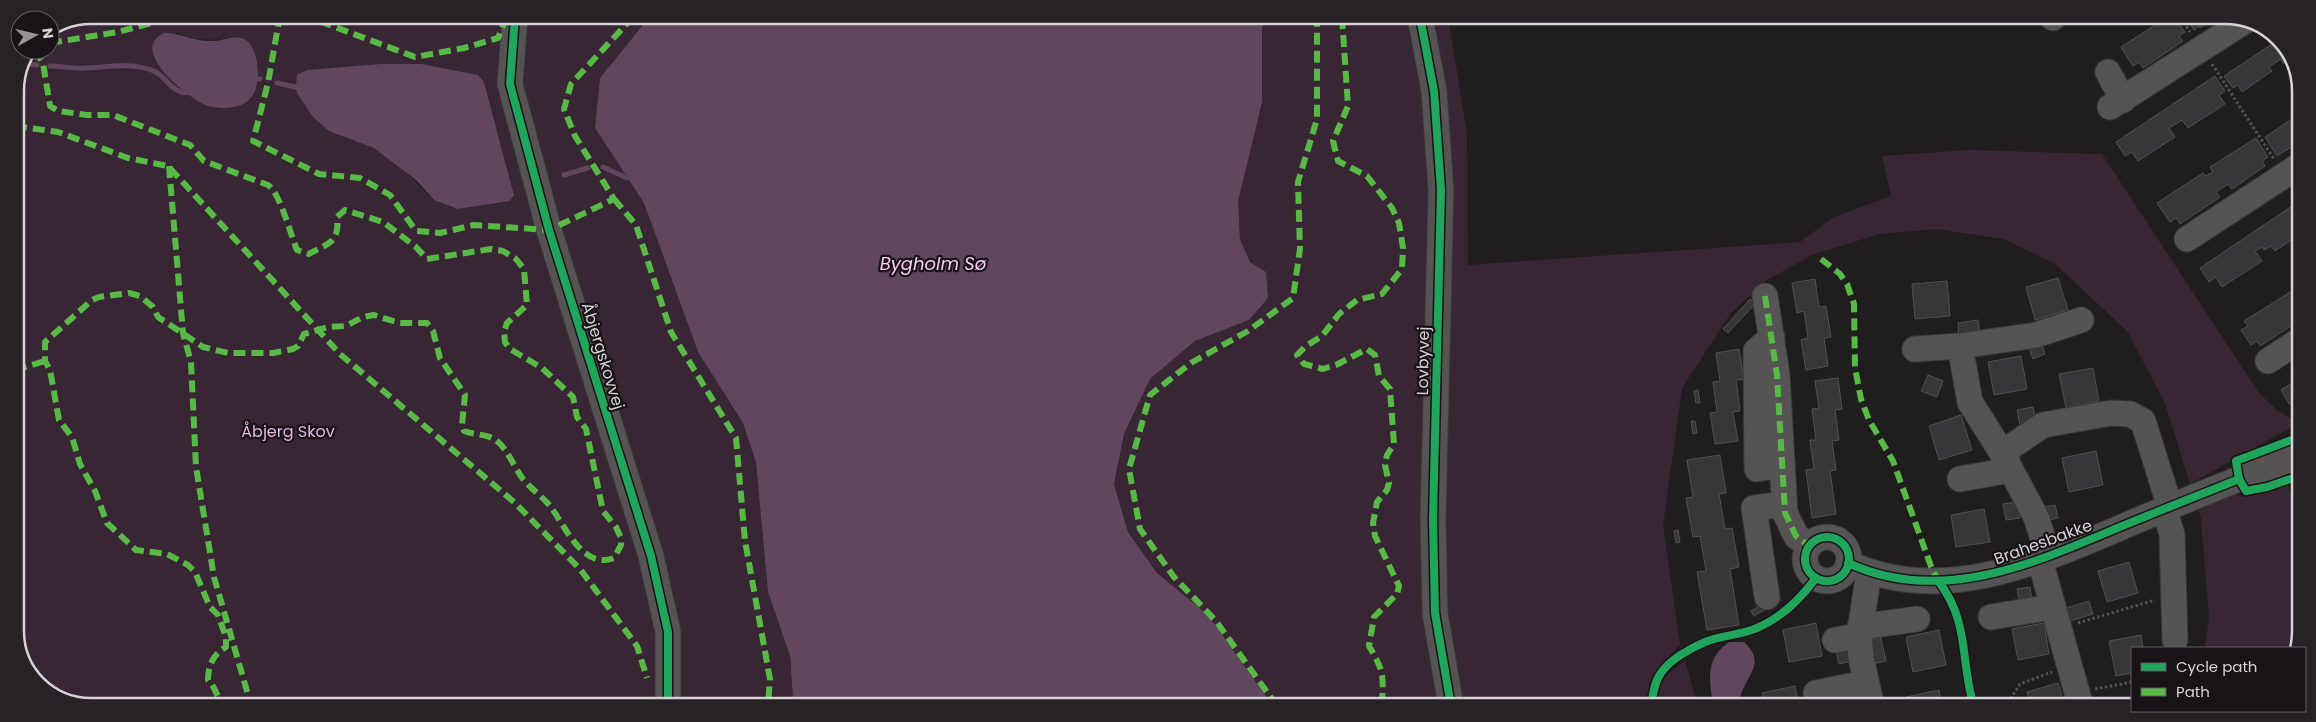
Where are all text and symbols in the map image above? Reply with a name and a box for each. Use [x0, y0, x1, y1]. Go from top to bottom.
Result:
north arrow [10, 10, 60, 60]
text: N [37, 27, 59, 40]
water label: Bygholm Sø [880, 251, 987, 276]
street label: Åbjergskovvej [576, 300, 630, 412]
street label: Lovbyvej [1411, 326, 1435, 396]
park label: Åbjerg Skov [241, 420, 335, 443]
street label: Brahesbakke [1991, 514, 2095, 570]
legend [2131, 647, 2306, 712]
text: Cycle path [2176, 656, 2257, 677]
text: Path [2176, 681, 2210, 702]

